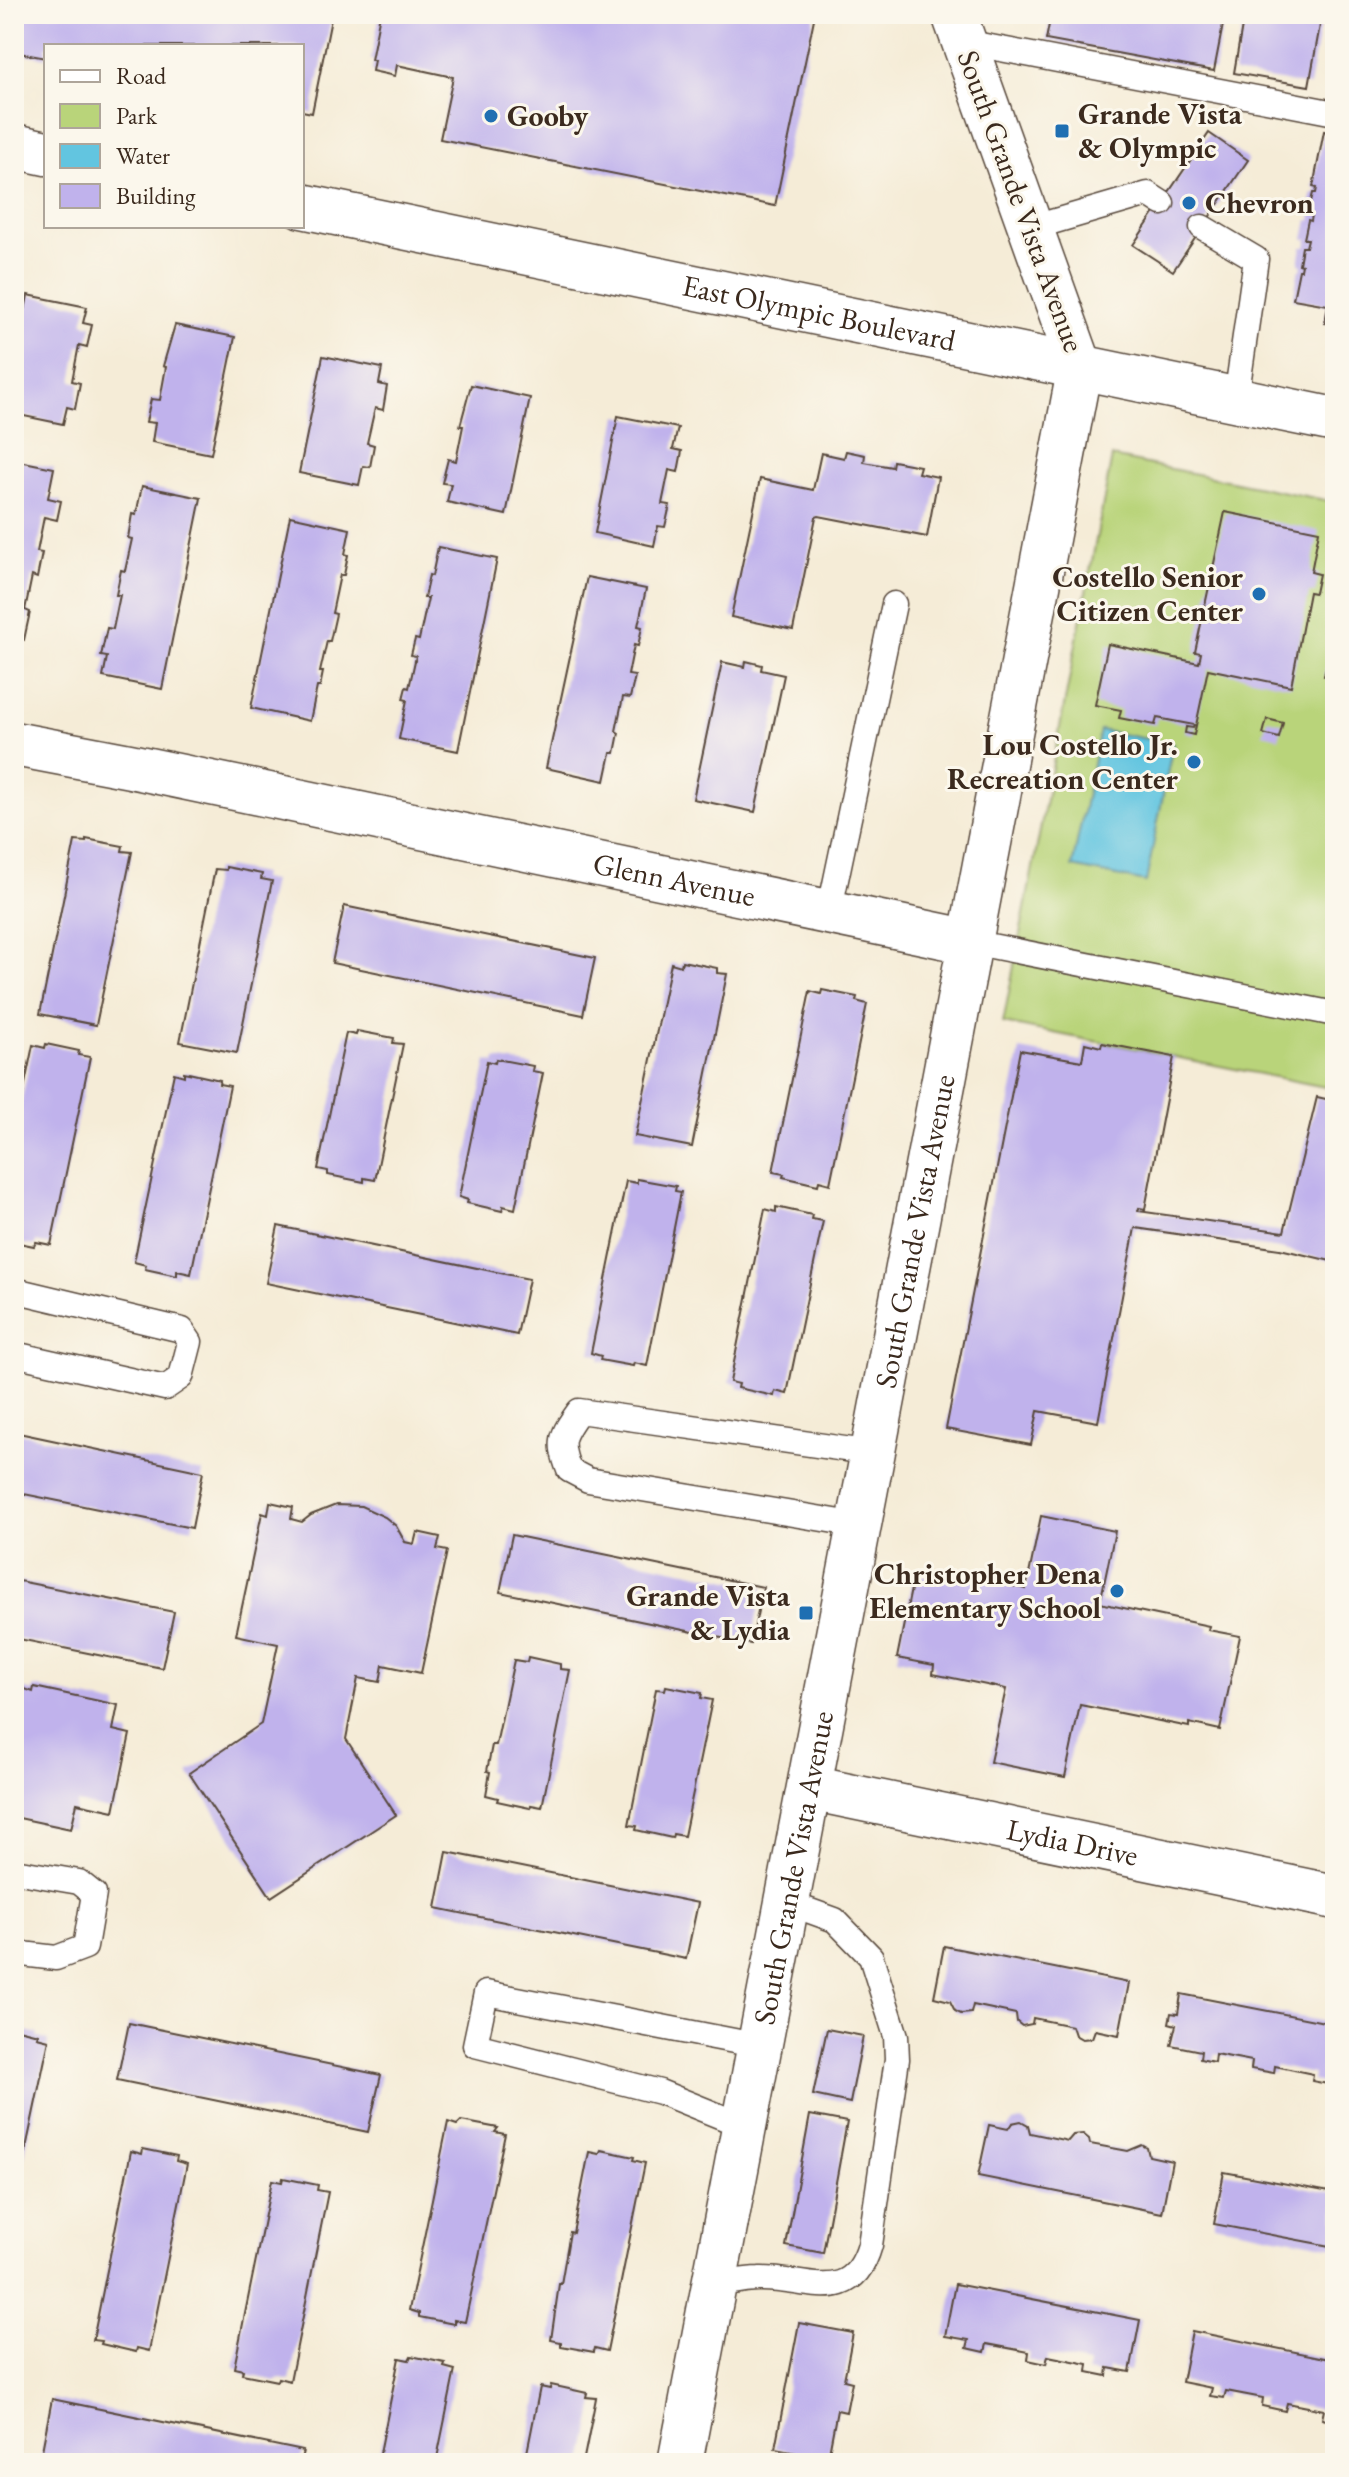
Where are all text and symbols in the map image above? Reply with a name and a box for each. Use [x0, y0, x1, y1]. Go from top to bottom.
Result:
legend [44, 44, 304, 228]
street label: South Grande Vista Avenue [949, 45, 1094, 357]
text: Road [116, 60, 167, 91]
place label: Grande Vista & Olympic [1078, 94, 1243, 167]
place label: Gooby [507, 96, 589, 135]
text: Park [116, 100, 158, 131]
marker: Gooby [482, 107, 500, 125]
marker: Grande Vista & Olympic [1053, 122, 1071, 140]
text: Water [116, 140, 170, 171]
text: Building [116, 180, 196, 211]
place label: Chevron [1205, 183, 1314, 222]
marker: Chevron [1180, 194, 1198, 212]
street label: East Olympic Boulevard [679, 265, 960, 360]
place label: Costello Senior Citizen Center [1052, 557, 1244, 630]
marker: Costello Senior Citizen Center [1250, 585, 1268, 603]
place label: Lou Costello Jr. Recreation Center [947, 725, 1179, 798]
marker: Lou Costello Jr. Recreation Center [1185, 753, 1203, 771]
street label: Glenn Avenue [590, 843, 759, 915]
street label: South Grande Vista Avenue [865, 1071, 963, 1391]
place label: Christopher Dena Elementary School [869, 1554, 1102, 1627]
place label: Grande Vista & Lydia [626, 1576, 791, 1649]
marker: Christopher Dena Elementary School [1108, 1582, 1126, 1600]
marker: Grande Vista & Lydia [797, 1604, 815, 1622]
street label: South Grande Vista Avenue [744, 1708, 842, 2028]
street label: Lydia Drive [1003, 1809, 1142, 1875]

